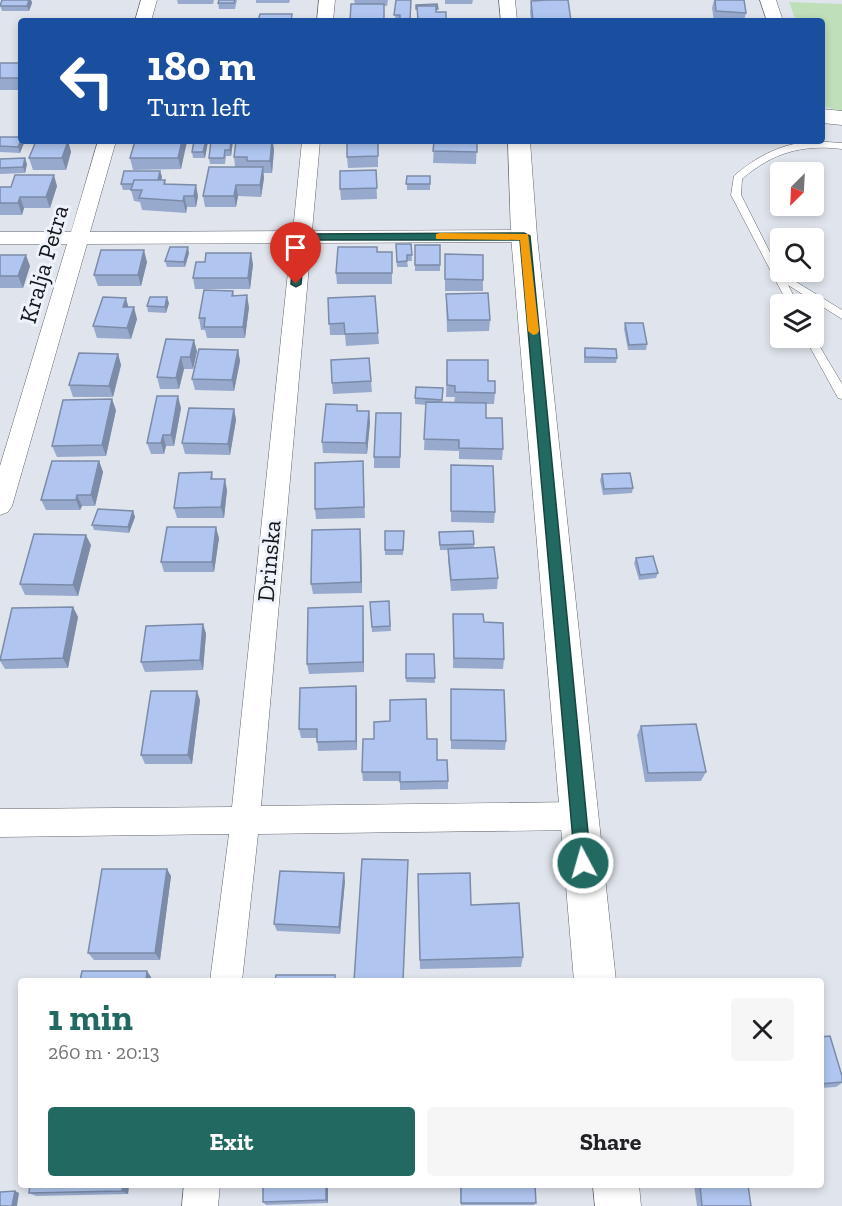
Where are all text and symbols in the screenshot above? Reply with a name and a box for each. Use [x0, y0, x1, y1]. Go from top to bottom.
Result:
text: 180 m [147, 40, 255, 91]
icon: left [48, 42, 126, 120]
text: Turn left [147, 91, 250, 123]
north arrow [770, 162, 824, 216]
map controls [770, 162, 824, 348]
street label: Kralja Petra [13, 201, 74, 326]
pin [270, 222, 321, 284]
button: search [770, 228, 824, 282]
icon: arrive [279, 231, 312, 264]
button: layers [770, 294, 824, 348]
street label: Drinska [250, 518, 287, 603]
position arrow [551, 831, 615, 895]
text: 1 min [48, 996, 133, 1039]
button: close [731, 998, 794, 1061]
text: 260 m · 20:13 [48, 1040, 159, 1064]
button: Exit [48, 1107, 415, 1176]
button: Share [427, 1107, 794, 1176]

